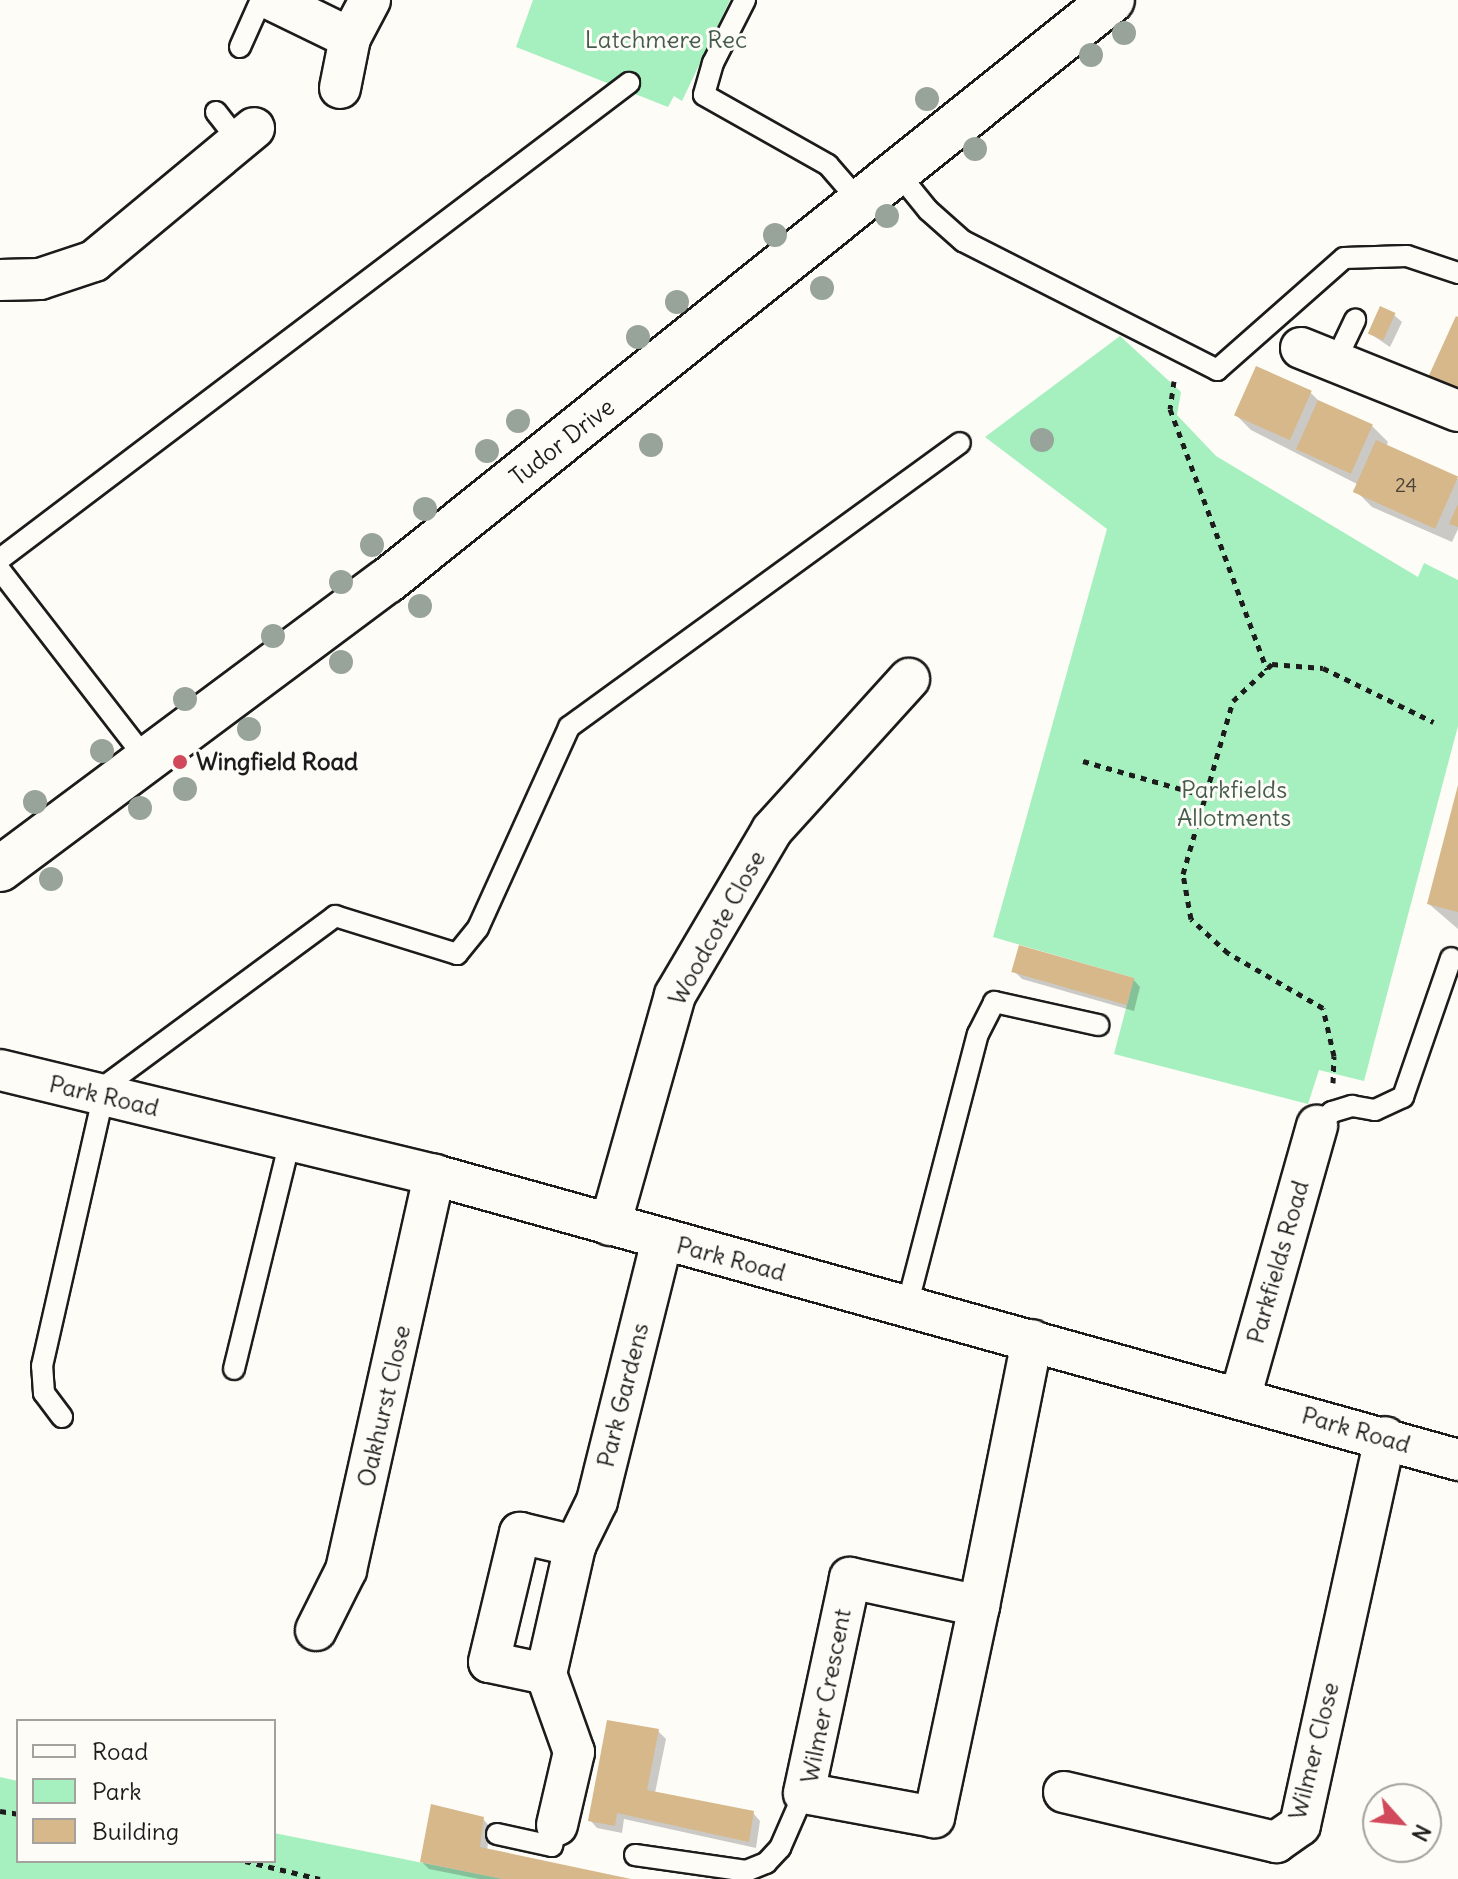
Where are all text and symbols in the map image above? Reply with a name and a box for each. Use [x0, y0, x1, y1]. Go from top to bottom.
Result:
park label: Latchmere Rec [585, 26, 747, 54]
street label: Tudor Drive [504, 392, 620, 492]
house number: 24 [1395, 472, 1417, 496]
place label: Wingfield Road [196, 748, 358, 776]
marker: Wingfield Road [171, 753, 189, 771]
park label: Parkfields Allotments [1177, 776, 1291, 832]
street label: Woodcote Close [663, 846, 771, 1010]
street label: Park Road [46, 1069, 162, 1123]
street label: Parkfields Road [1241, 1177, 1315, 1347]
street label: Park Road [673, 1231, 789, 1287]
street label: Park Gardens [591, 1320, 655, 1470]
street label: Oakhurst Close [351, 1322, 417, 1490]
street label: Park Road [1298, 1401, 1414, 1459]
street label: Wilmer Crescent [795, 1606, 857, 1786]
street label: Wilmer Close [1283, 1679, 1345, 1823]
legend [16, 1719, 276, 1863]
text: Road [92, 1736, 148, 1766]
text: Park [92, 1776, 142, 1806]
north arrow [1362, 1783, 1442, 1863]
text: Building [92, 1816, 179, 1846]
text: N [1406, 1820, 1438, 1846]

